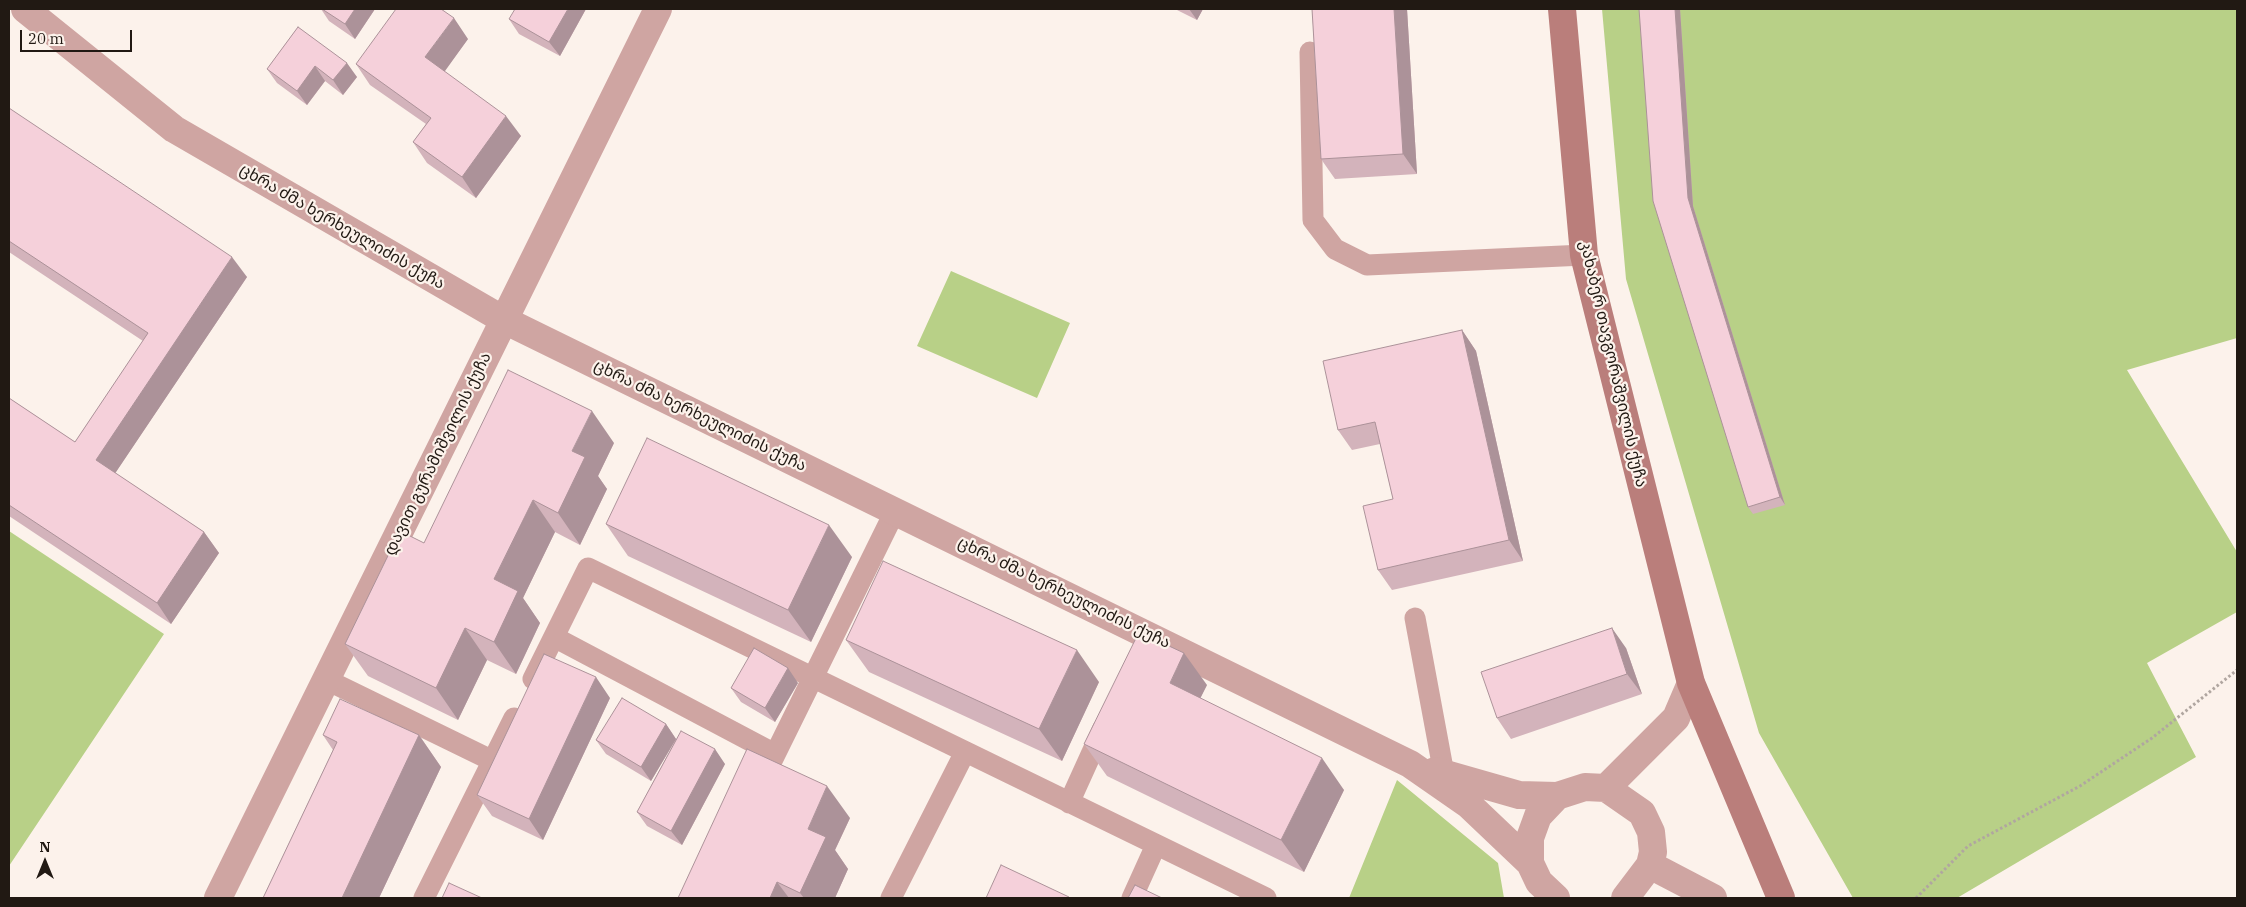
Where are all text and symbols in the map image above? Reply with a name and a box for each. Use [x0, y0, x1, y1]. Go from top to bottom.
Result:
scale bar [22, 20, 135, 52]
text: 20 m [28, 29, 64, 48]
street label: ცხრა ძმა ხერხეულიძის ქუჩა [236, 160, 448, 294]
street label: კახაბერ თავგორაშვილის ქუჩა [1575, 239, 1651, 489]
street label: დავით გურამიშვილის ქუჩა [380, 349, 496, 559]
street label: ცხრა ძმა ხერხეულიძის ქუჩა [591, 356, 809, 476]
street label: ცხრა ძმა ხერხეულიძის ქუჩა [955, 533, 1173, 653]
north arrow [20, 837, 70, 887]
text: N [39, 838, 51, 856]

